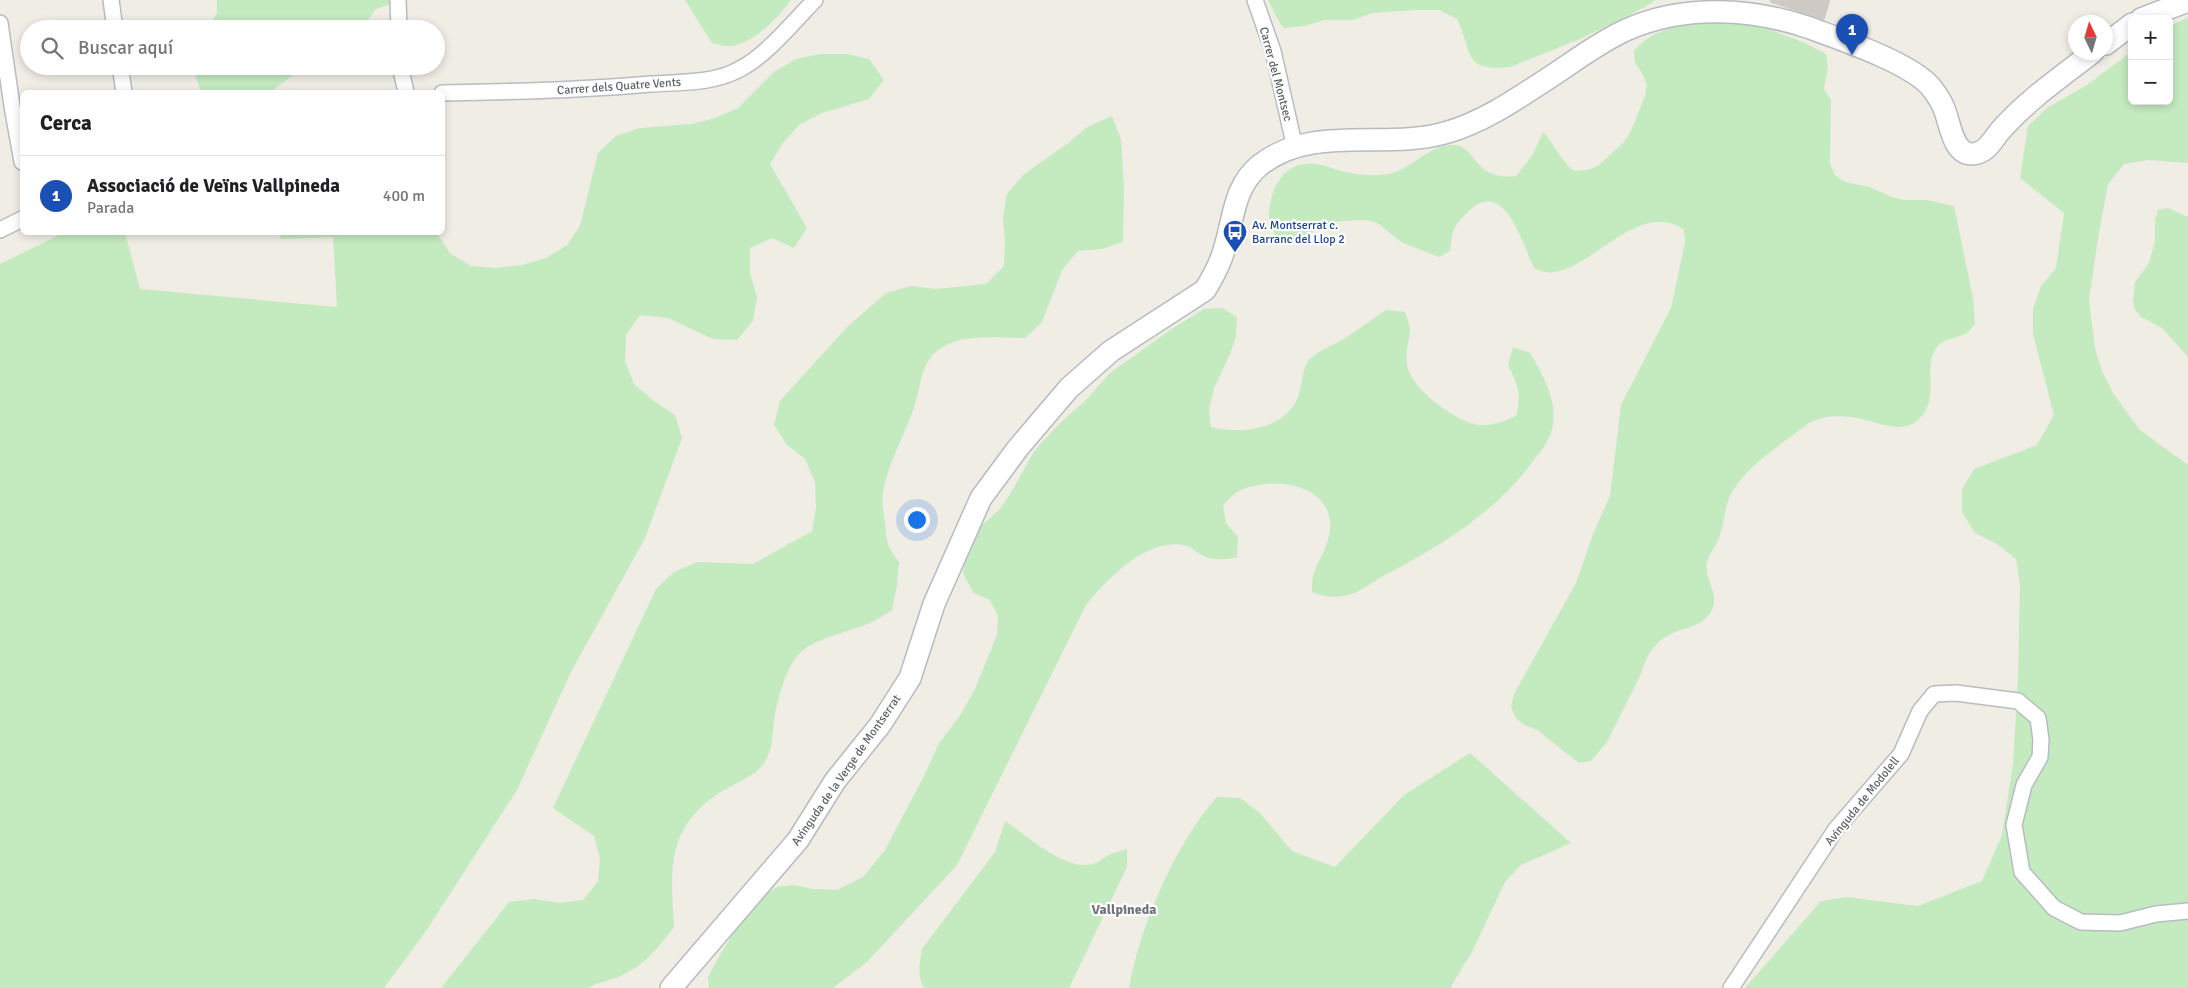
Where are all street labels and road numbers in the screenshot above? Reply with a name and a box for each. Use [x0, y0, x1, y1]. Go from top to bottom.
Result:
street label: Carrer del Montsec [1256, 25, 1295, 123]
street label: Carrer dels Quatre Vents [556, 75, 682, 98]
street label: Avinguda de la Verge de Montserrat [788, 692, 904, 849]
street label: Avinguda de Modolell [1822, 753, 1903, 849]

